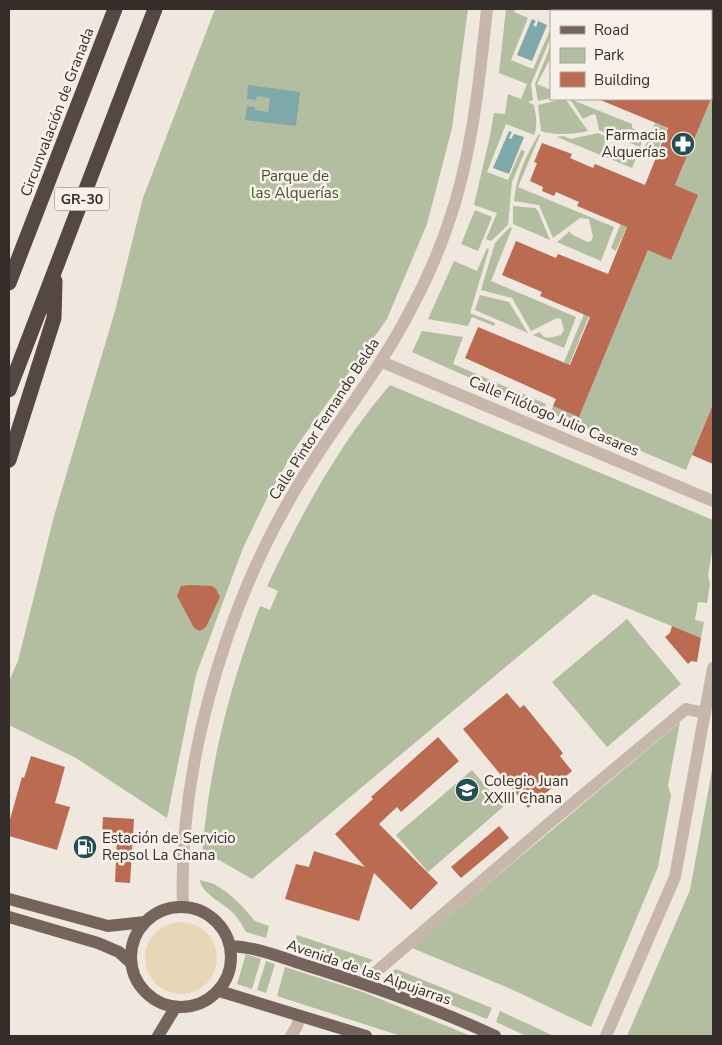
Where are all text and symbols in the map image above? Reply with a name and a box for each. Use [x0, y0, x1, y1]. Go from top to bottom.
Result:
legend [550, 10, 712, 100]
text: Road [594, 20, 629, 40]
street label: Circunvalación de Granada [15, 25, 99, 199]
text: Park [594, 45, 624, 65]
text: Building [594, 70, 650, 90]
place label: Farmacia Alquerías [602, 125, 666, 162]
pharmacy icon: Farmacia Alquerías [670, 131, 696, 157]
park label: Parque de las Alquerías [251, 166, 339, 203]
road number: GR-30 [54, 188, 110, 210]
street label: Calle Pintor Fernando Belda [264, 334, 384, 504]
street label: Calle Filólogo Julio Casares [466, 371, 642, 461]
place label: Colegio Juan XXIII Chana [484, 771, 568, 808]
school or university icon: Colegio Juan XXIII Chana [454, 777, 480, 803]
place label: Estación de Servicio Repsol La Chana [102, 828, 236, 865]
fuel station icon: Estación de Servicio Repsol La Chana [72, 834, 98, 860]
street label: Avenida de las Alpujarras [284, 934, 454, 1010]

